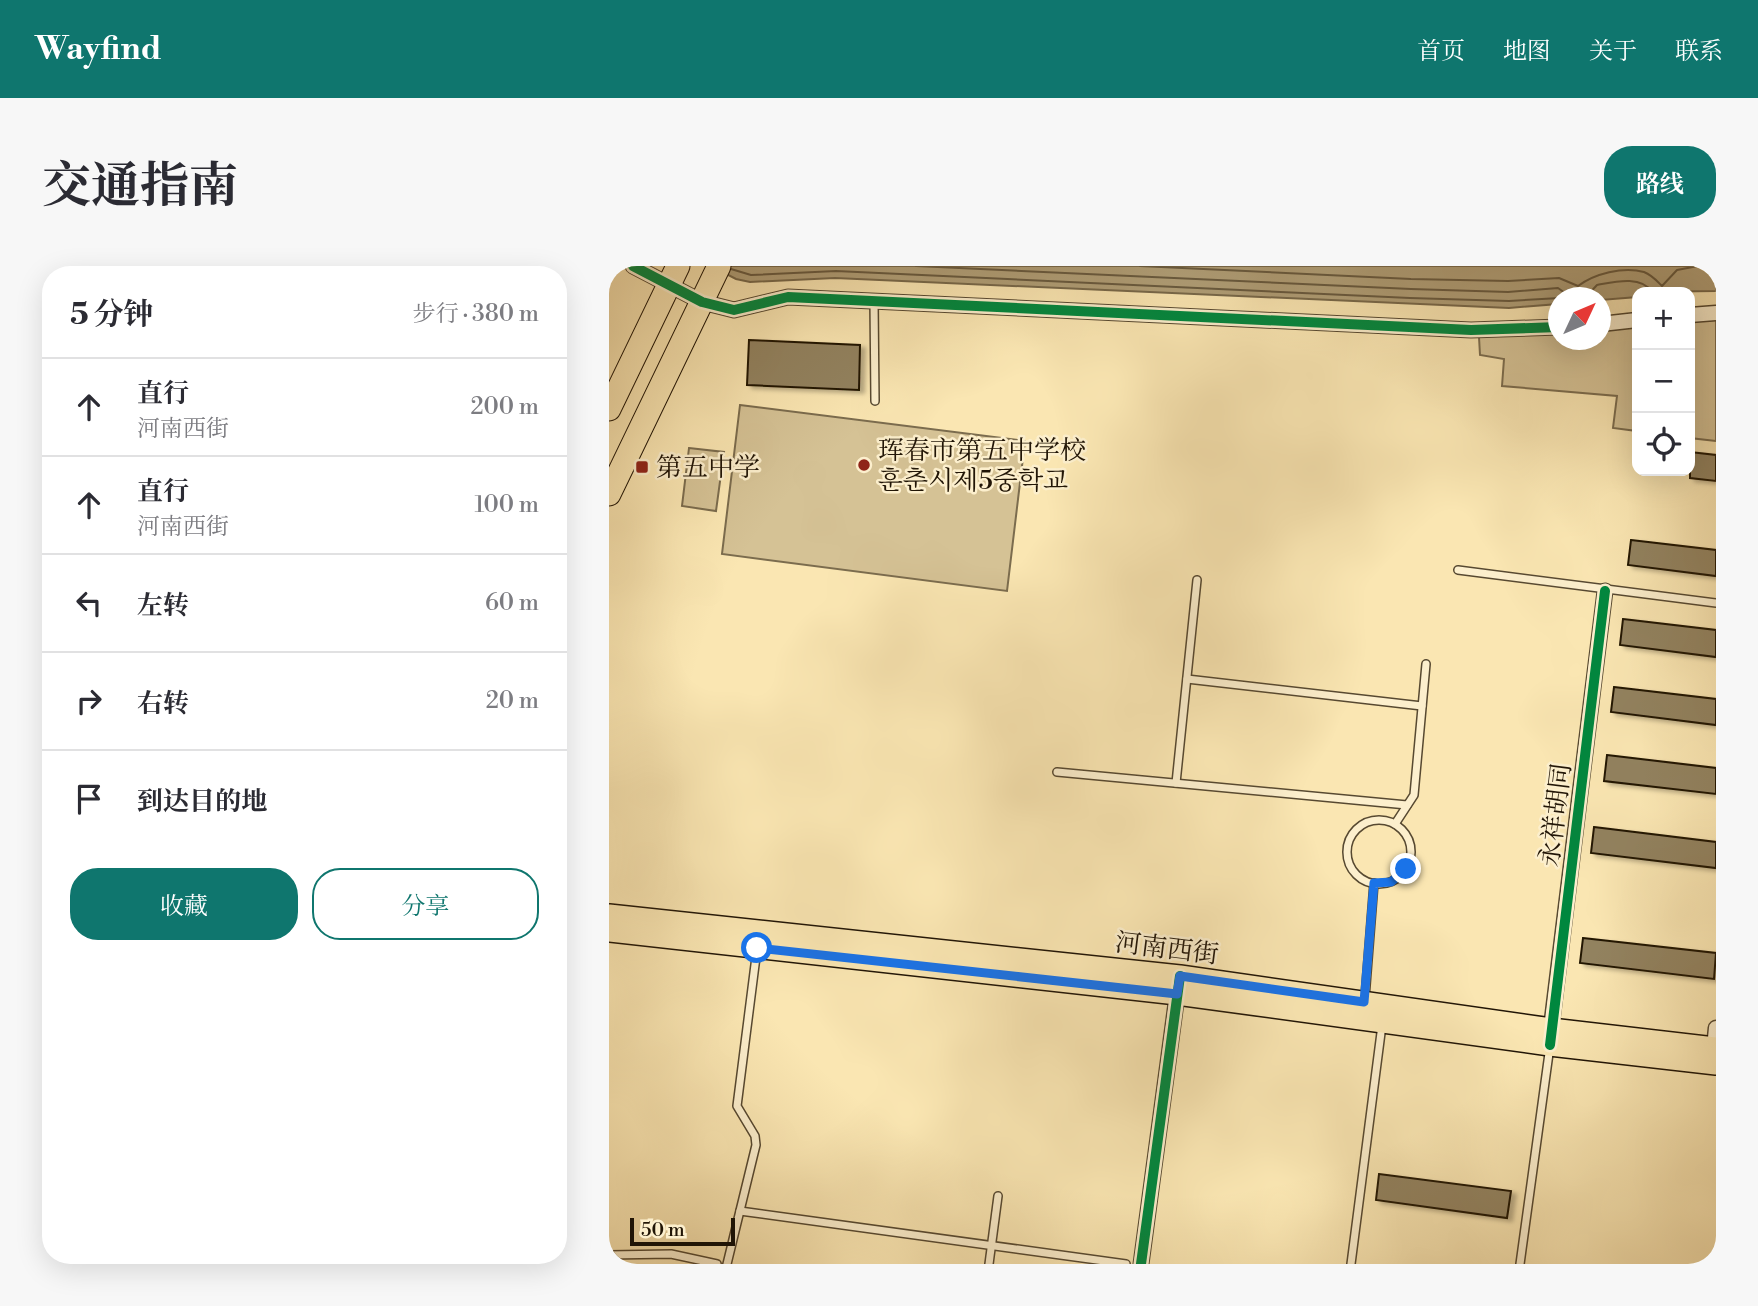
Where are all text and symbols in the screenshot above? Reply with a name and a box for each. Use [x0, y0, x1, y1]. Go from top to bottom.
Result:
text: Wayfind [35, 29, 162, 70]
text: 首页 [1417, 37, 1465, 67]
text: 地图 [1503, 37, 1551, 67]
text: 关于 [1589, 37, 1637, 67]
text: 联系 [1675, 37, 1723, 67]
button: 路线 [1604, 146, 1716, 218]
text: 交通指南 [42, 157, 238, 218]
north arrow [1548, 287, 1611, 350]
map controls [1632, 287, 1695, 476]
button: + [1632, 287, 1695, 350]
text: 5 分钟 [70, 296, 153, 334]
text: 步行 · 380 m [413, 300, 539, 328]
button: − [1632, 350, 1695, 413]
text: 直行 [137, 378, 189, 410]
icon: ahead [70, 388, 108, 426]
text: 200 m [471, 393, 539, 421]
button: locate [1632, 413, 1695, 476]
text: 河南西街 [137, 415, 229, 443]
place label: 珲春市第五中学校 훈춘시제5중학교 [878, 435, 1086, 497]
place label: 第五中学 [656, 452, 760, 484]
marker: 珲春市第五中学校 훈춘시제5중학교 [856, 457, 872, 473]
marker: 第五中学 [634, 459, 650, 475]
text: 直行 [137, 476, 189, 508]
icon: ahead [70, 486, 108, 524]
text: 100 m [474, 491, 539, 519]
text: 河南西街 [137, 513, 229, 541]
icon: left [70, 584, 108, 622]
text: 60 m [485, 589, 539, 617]
text: 左转 [137, 590, 189, 622]
icon: right [70, 682, 108, 720]
text: 20 m [486, 687, 539, 715]
text: 右转 [137, 688, 189, 720]
street label: 永祥胡同 [1534, 762, 1578, 869]
icon: arrive [70, 780, 108, 818]
text: 到达目的地 [137, 786, 267, 818]
route end [1390, 853, 1421, 884]
button: 收藏 [70, 868, 298, 940]
button: 分享 [312, 868, 539, 940]
street label: 河南西街 [1113, 927, 1220, 971]
route start [741, 932, 772, 963]
scale bar [630, 1215, 735, 1247]
text: 50 m [641, 1218, 685, 1242]

